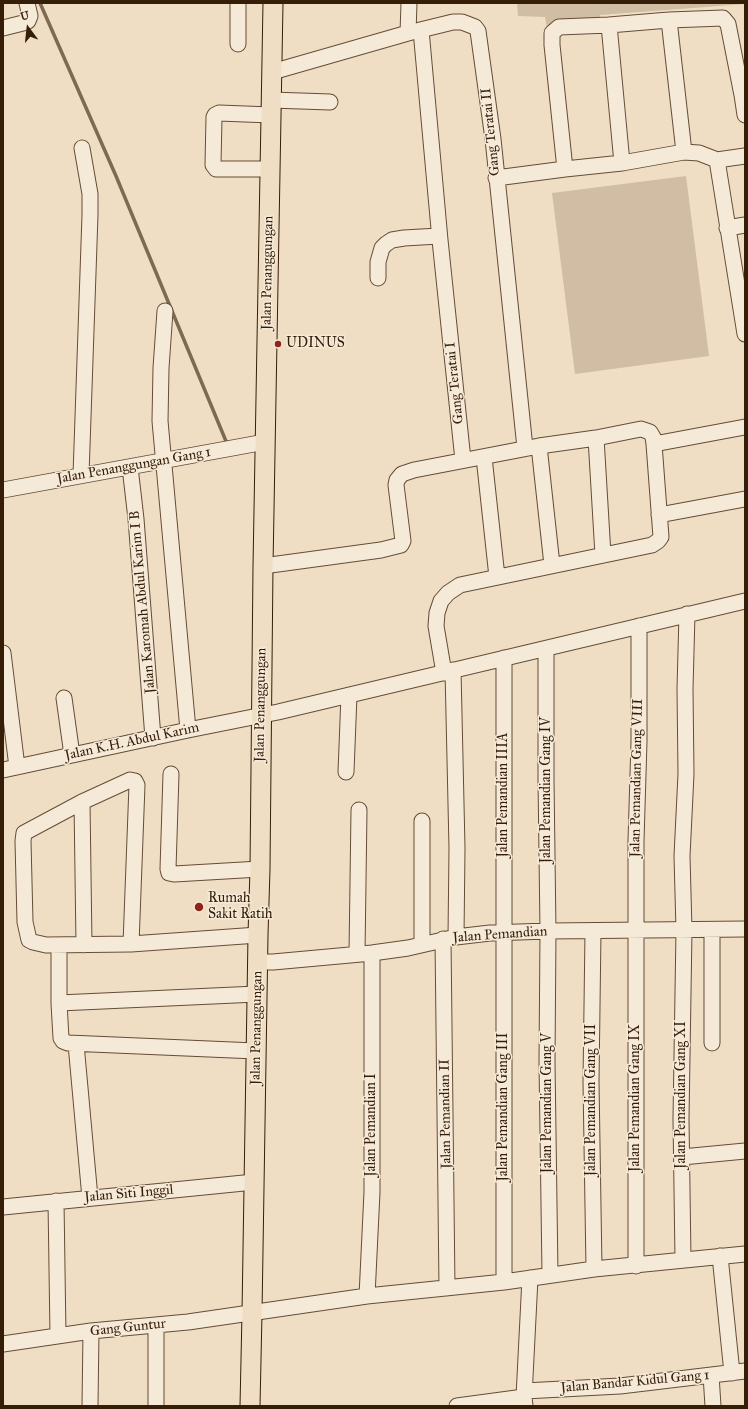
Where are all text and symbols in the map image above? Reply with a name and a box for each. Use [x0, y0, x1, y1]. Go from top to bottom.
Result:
north arrow [8, 8, 48, 48]
text: U [19, 9, 31, 23]
street label: Gang Teratai II [478, 87, 504, 177]
street label: Jalan Penanggungan [259, 216, 277, 330]
place label: UDINUS [286, 336, 345, 352]
marker: UDINUS [273, 339, 283, 349]
street label: Gang Teratai I [442, 341, 468, 425]
street label: Jalan Penanggungan Gang 1 [56, 444, 212, 488]
street label: Jalan Karomah Abdul Karim I B [127, 510, 159, 694]
street label: Jalan Penanggungan [252, 648, 270, 762]
street label: Jalan Pemandian Gang VIII [627, 699, 647, 857]
street label: Jalan Pemandian Gang IV [539, 717, 555, 863]
street label: Jalan K.H. Abdul Karim [63, 720, 201, 764]
street label: Jalan Pemandian IIIA [496, 732, 512, 858]
place label: Rumah Sakit Ratih [208, 891, 273, 924]
marker: Rumah Sakit Ratih [193, 901, 205, 913]
street label: Jalan Pemandian [452, 923, 548, 947]
street label: Jalan Penanggungan [248, 971, 266, 1085]
street label: Jalan Pemandian Gang XI [674, 1021, 690, 1169]
street label: Jalan Pemandian Gang VII [584, 1024, 600, 1176]
street label: Jalan Pemandian Gang IX [628, 1024, 644, 1172]
street label: Jalan Pemandian Gang III [496, 1033, 512, 1181]
street label: Jalan Pemandian Gang V [540, 1033, 556, 1173]
street label: Jalan Pemandian II [437, 1059, 455, 1169]
street label: Jalan Pemandian I [364, 1073, 380, 1177]
street label: Jalan Siti Inggil [84, 1182, 174, 1206]
street label: Gang Guntur [89, 1316, 167, 1340]
street label: Jalan Bandar Kidul Gang 1 [560, 1367, 710, 1397]

